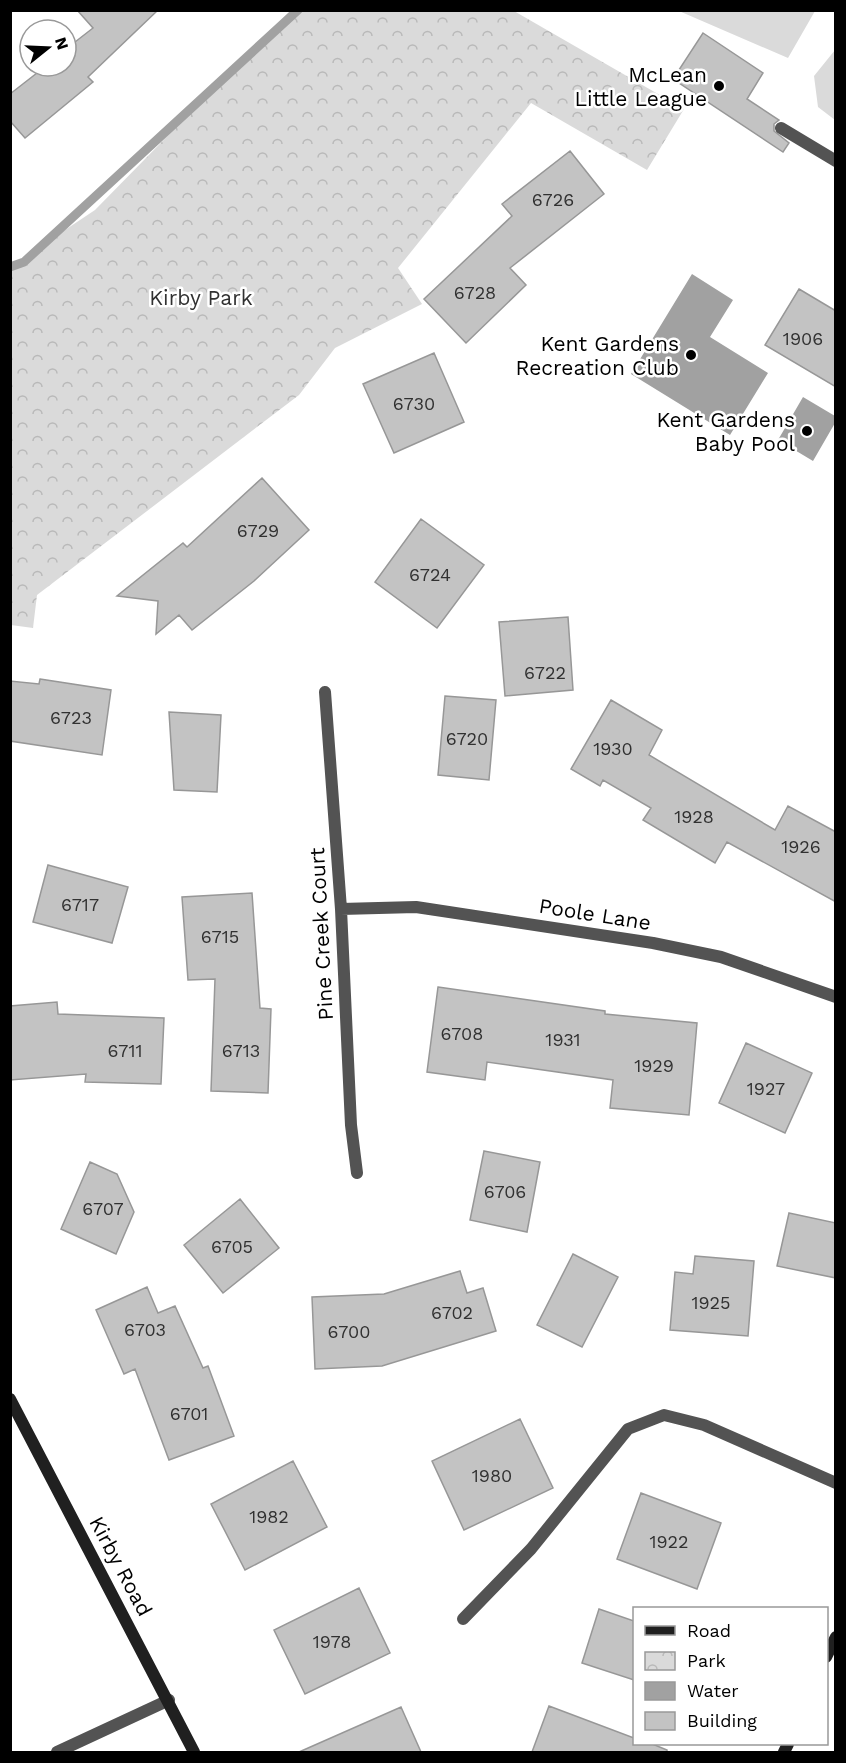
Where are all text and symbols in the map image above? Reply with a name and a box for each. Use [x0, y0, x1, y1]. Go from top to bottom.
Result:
north arrow [18, 18, 78, 78]
text: N [51, 35, 73, 52]
place label: McLean Little League [574, 62, 707, 111]
marker: McLean Little League [712, 79, 726, 93]
house number: 6726 [532, 189, 574, 210]
house number: 6728 [454, 282, 496, 303]
park label: Kirby Park [149, 285, 253, 310]
house number: 1906 [783, 328, 823, 349]
place label: Kent Gardens Recreation Club [516, 331, 679, 380]
marker: Kent Gardens Recreation Club [684, 348, 698, 362]
house number: 6730 [393, 393, 435, 414]
place label: Kent Gardens Baby Pool [657, 407, 796, 456]
marker: Kent Gardens Baby Pool [800, 424, 814, 438]
house number: 6729 [237, 520, 279, 541]
house number: 6724 [409, 564, 451, 585]
house number: 6722 [524, 662, 566, 683]
house number: 6723 [50, 707, 92, 728]
house number: 6720 [446, 728, 488, 749]
house number: 1930 [593, 738, 633, 759]
house number: 1928 [674, 806, 714, 827]
house number: 1926 [781, 836, 821, 857]
street label: Pine Creek Court [304, 847, 338, 1021]
street label: Poole Lane [537, 893, 653, 935]
house number: 6717 [61, 894, 99, 915]
house number: 6715 [201, 926, 239, 947]
house number: 6708 [441, 1023, 483, 1044]
house number: 1931 [545, 1029, 581, 1050]
house number: 6711 [108, 1040, 142, 1061]
house number: 6713 [222, 1040, 260, 1061]
house number: 1929 [634, 1055, 674, 1076]
house number: 1927 [747, 1078, 785, 1099]
house number: 6706 [484, 1181, 526, 1202]
house number: 6707 [82, 1198, 124, 1219]
house number: 6705 [211, 1236, 253, 1257]
house number: 1925 [691, 1292, 731, 1313]
house number: 6702 [431, 1302, 473, 1323]
house number: 6703 [124, 1319, 166, 1340]
house number: 6700 [328, 1321, 370, 1342]
house number: 6701 [170, 1403, 208, 1424]
house number: 1980 [472, 1465, 512, 1486]
house number: 1982 [249, 1506, 289, 1527]
street label: Kirby Road [84, 1512, 158, 1620]
house number: 1922 [649, 1531, 689, 1552]
legend [633, 1607, 828, 1745]
text: Road [687, 1620, 731, 1641]
house number: 1978 [313, 1631, 351, 1652]
text: Park [687, 1650, 726, 1671]
text: Water [687, 1680, 739, 1701]
text: Building [687, 1710, 757, 1731]

